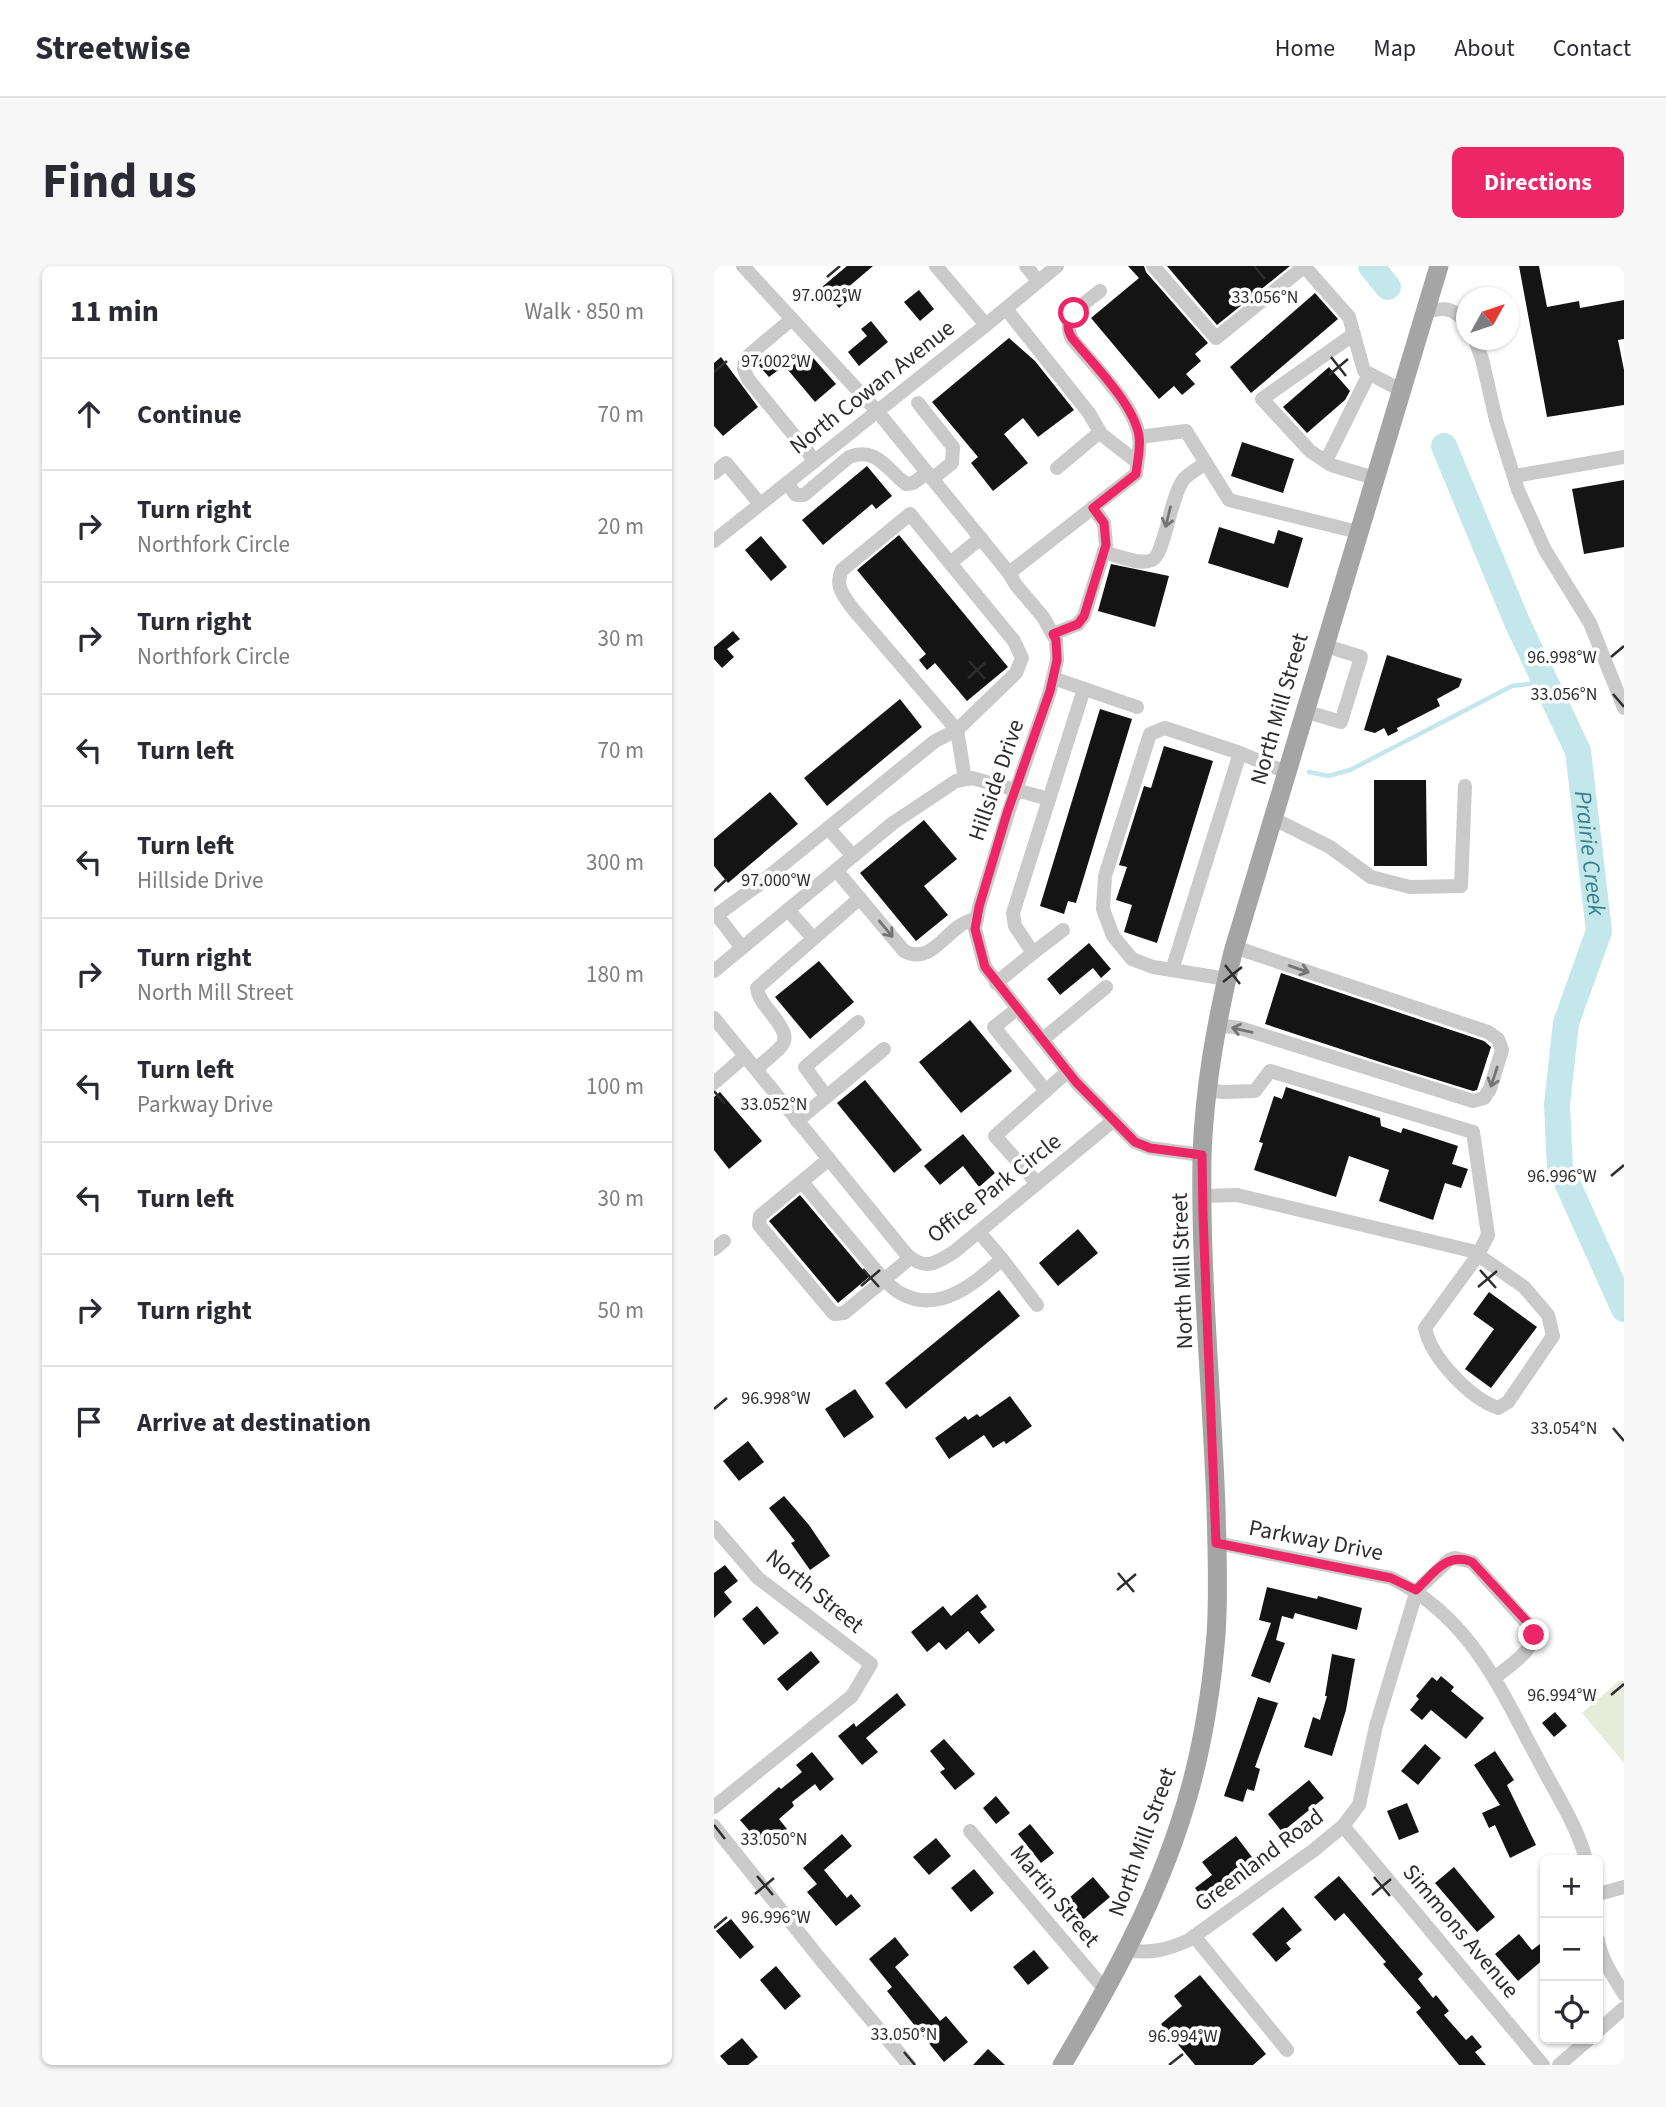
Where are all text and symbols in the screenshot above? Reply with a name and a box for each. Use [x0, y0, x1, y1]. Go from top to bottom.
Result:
text: Streetwise [35, 25, 191, 72]
text: Home [1275, 31, 1335, 66]
text: Map [1373, 31, 1416, 66]
text: About [1454, 31, 1515, 66]
text: Contact [1553, 31, 1631, 66]
text: Find us [42, 147, 197, 217]
button: Directions [1452, 147, 1624, 218]
text: 97.002°W [792, 283, 862, 308]
text: 33.056°N [1232, 285, 1298, 310]
north arrow [1456, 287, 1519, 350]
text: 11 min [70, 290, 159, 333]
text: Walk · 850 m [525, 295, 644, 328]
route start [1058, 297, 1089, 328]
street label: North Cowan Avenue [782, 312, 962, 462]
text: 97.002°W [741, 349, 811, 374]
icon: ahead [70, 395, 108, 433]
text: Continue [137, 396, 242, 433]
text: 70 m [597, 398, 644, 431]
text: Turn right [137, 491, 252, 528]
one-way arrow [1161, 505, 1174, 528]
icon: right [70, 507, 108, 545]
text: 20 m [597, 510, 644, 543]
text: Northfork Circle [137, 528, 290, 561]
text: Turn right [137, 603, 252, 640]
icon: right [70, 619, 108, 657]
text: 30 m [597, 622, 644, 655]
street label: North Mill Street [1242, 629, 1316, 789]
text: Northfork Circle [137, 640, 290, 673]
text: 96.998°W [1527, 645, 1597, 670]
text: 33.056°N [1531, 682, 1597, 707]
street label: Hillside Drive [960, 715, 1032, 845]
icon: left [70, 731, 108, 769]
text: Turn left [137, 732, 234, 769]
text: 70 m [597, 734, 644, 767]
water label: Prairie Creek [1565, 789, 1615, 918]
text: Turn left [137, 827, 234, 864]
icon: left [70, 843, 108, 881]
text: 300 m [586, 846, 644, 879]
text: Hillside Drive [137, 864, 263, 897]
text: 97.000°W [741, 868, 811, 893]
one-way arrow [878, 920, 894, 938]
text: Turn right [137, 939, 252, 976]
icon: right [70, 955, 108, 993]
text: 180 m [586, 958, 644, 991]
one-way arrow [1287, 964, 1309, 976]
text: North Mill Street [137, 976, 294, 1009]
one-way arrow [1231, 1023, 1254, 1036]
text: Turn left [137, 1051, 234, 1088]
one-way arrow [1486, 1066, 1499, 1088]
icon: left [70, 1067, 108, 1105]
text: 100 m [586, 1070, 644, 1103]
text: Parkway Drive [137, 1088, 273, 1121]
text: 33.052°N [741, 1092, 807, 1117]
street label: Office Park Circle [920, 1125, 1068, 1251]
text: 96.996°W [1527, 1164, 1597, 1189]
icon: left [70, 1179, 108, 1217]
text: Turn left [137, 1180, 234, 1217]
text: 30 m [597, 1182, 644, 1215]
street label: North Mill Street [1163, 1192, 1201, 1350]
icon: right [70, 1291, 108, 1329]
text: Turn right [137, 1292, 252, 1329]
text: 50 m [597, 1294, 644, 1327]
text: 96.998°W [741, 1386, 811, 1411]
icon: arrive [70, 1403, 108, 1441]
text: Arrive at destination [137, 1404, 371, 1441]
text: 33.054°N [1531, 1416, 1597, 1441]
street label: Parkway Drive [1246, 1511, 1386, 1569]
street label: North Street [759, 1541, 871, 1641]
route end [1518, 1619, 1549, 1650]
text: 96.994°W [1527, 1683, 1597, 1708]
street label: North Mill Street [1100, 1763, 1184, 1921]
street label: Greenland Road [1188, 1800, 1330, 1920]
text: 33.050°N [741, 1827, 807, 1852]
street label: Martin Street [1002, 1838, 1108, 1954]
map controls [1540, 1855, 1603, 2044]
button: + [1540, 1855, 1603, 1918]
street label: Simmons Avenue [1395, 1857, 1527, 2005]
text: 96.996°W [741, 1905, 811, 1930]
button: − [1540, 1918, 1603, 1981]
button: locate [1540, 1981, 1603, 2044]
text: 33.050°N [871, 2022, 937, 2047]
text: 96.994°W [1148, 2024, 1218, 2049]

